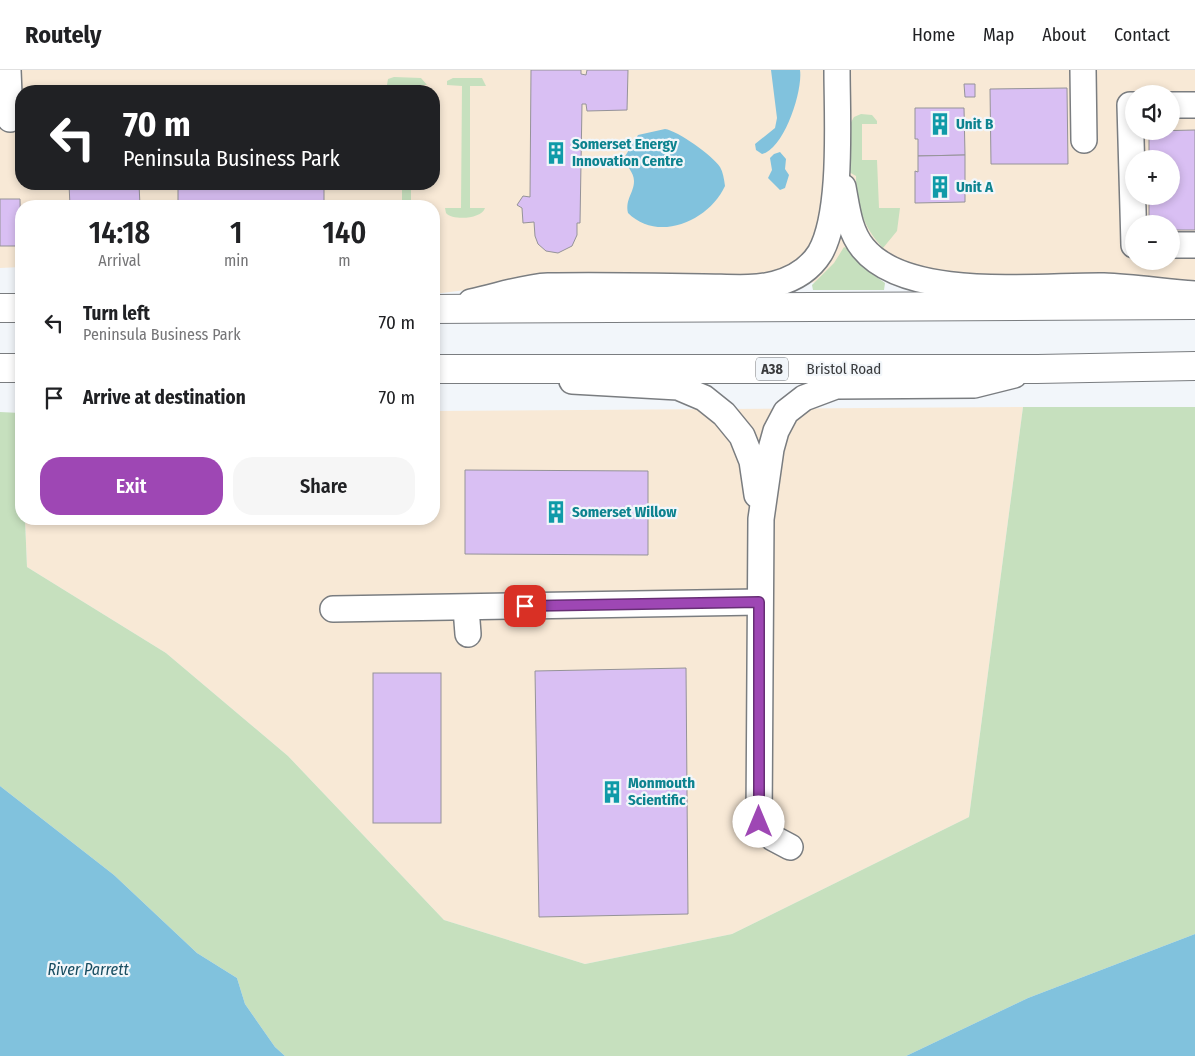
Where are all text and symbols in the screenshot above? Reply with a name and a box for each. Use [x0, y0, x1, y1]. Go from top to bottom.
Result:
text: Routely [25, 21, 101, 49]
text: Home [912, 24, 955, 46]
text: Map [983, 24, 1014, 46]
text: About [1042, 24, 1086, 46]
text: Contact [1114, 24, 1170, 46]
map controls [1125, 85, 1180, 270]
button: sound [1125, 85, 1180, 140]
text: 70 m [123, 103, 191, 145]
icon: left [40, 105, 105, 170]
building icon: Unit B [927, 111, 953, 137]
place label: Unit B [956, 115, 994, 133]
place label: Somerset Energy Innovation Centre [572, 135, 683, 170]
building icon: Somerset Energy Innovation Centre [543, 140, 569, 166]
text: Peninsula Business Park [123, 145, 340, 172]
button: + [1125, 150, 1180, 205]
building icon: Unit A [927, 174, 953, 200]
place label: Unit A [956, 178, 994, 196]
text: 14:18 [89, 215, 150, 251]
text: 1 [230, 215, 243, 251]
text: 140 [322, 215, 366, 251]
button: − [1125, 215, 1180, 270]
text: Arrival [98, 251, 141, 270]
text: min [224, 251, 249, 270]
text: m [338, 251, 351, 270]
text: Turn left [83, 302, 150, 325]
icon: left [40, 309, 68, 337]
text: 70 m [379, 311, 415, 334]
text: Peninsula Business Park [83, 325, 241, 344]
road number: A38 [756, 358, 788, 380]
street label: Bristol Road [807, 360, 881, 378]
icon: arrive [40, 384, 68, 412]
text: Arrive at destination [83, 386, 246, 409]
text: 70 m [379, 386, 415, 409]
button: Exit [40, 457, 223, 515]
button: Share [233, 457, 415, 515]
building icon: Somerset Willow [543, 499, 569, 525]
place label: Somerset Willow [572, 503, 677, 521]
pin [504, 585, 546, 627]
icon: arrive [511, 592, 539, 620]
place label: Monmouth Scientific [628, 774, 695, 809]
building icon: Monmouth Scientific [599, 779, 625, 805]
position arrow [732, 795, 784, 847]
water label: River Parrett [47, 960, 129, 979]

